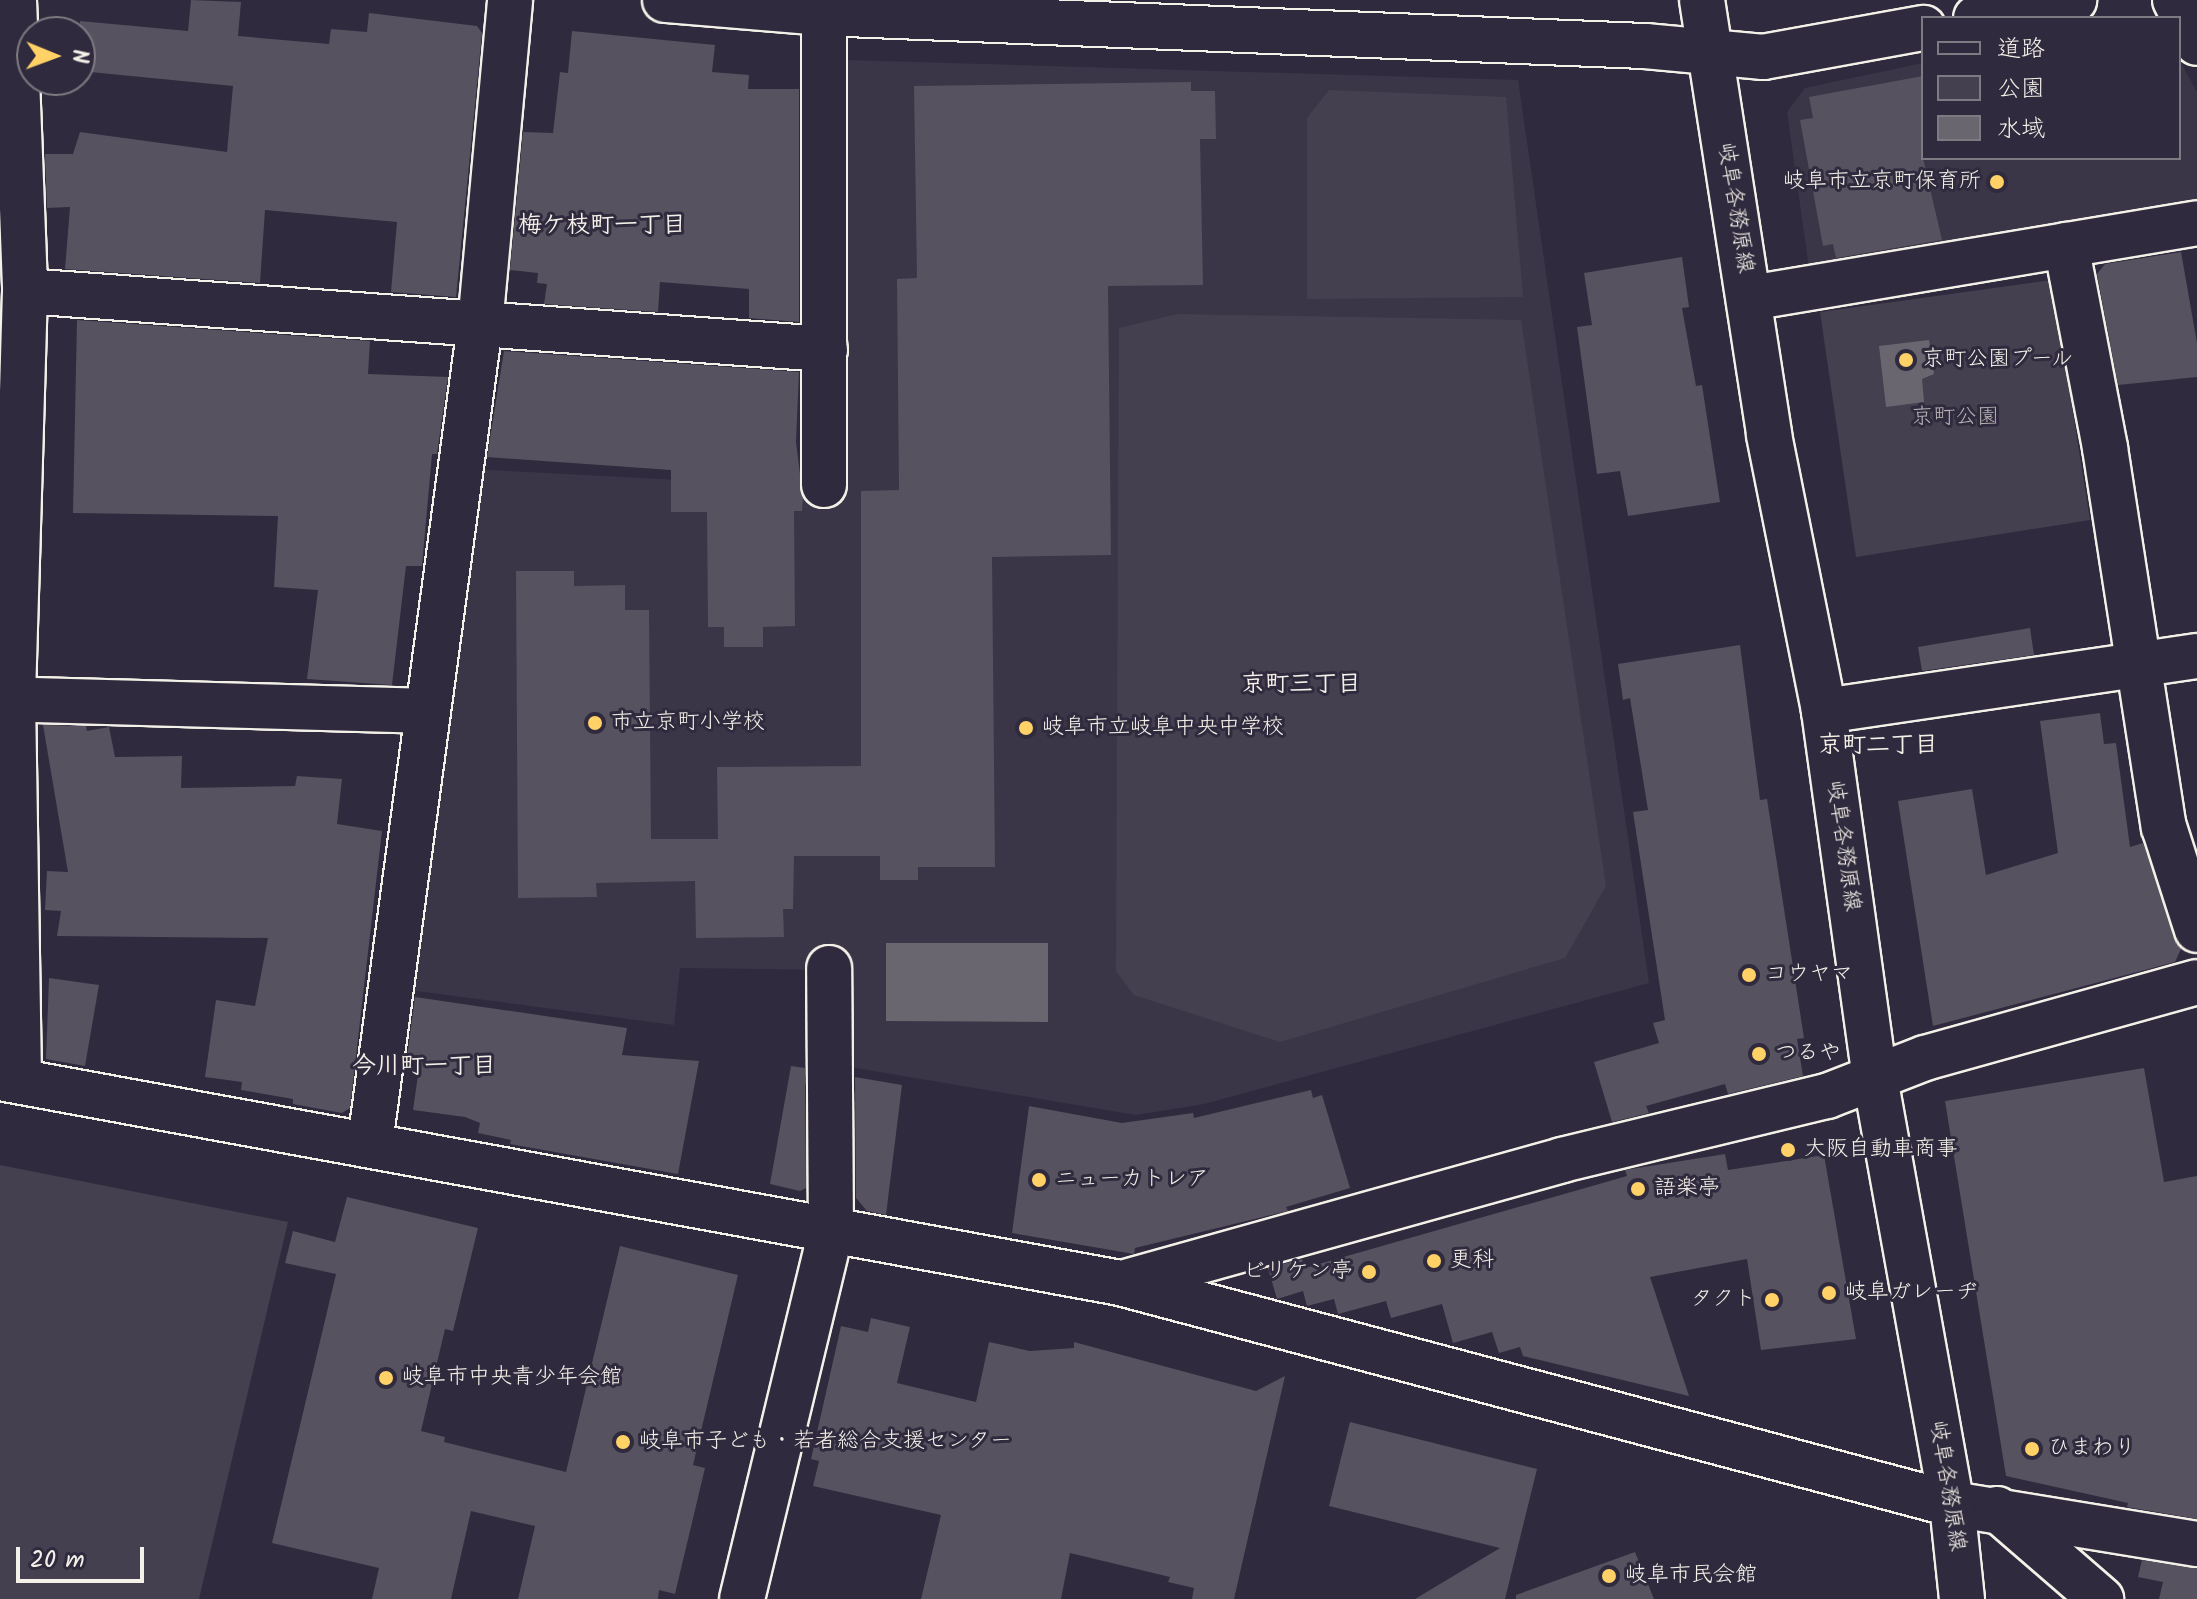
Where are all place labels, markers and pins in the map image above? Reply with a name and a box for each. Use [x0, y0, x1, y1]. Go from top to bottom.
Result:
place label: 岐阜市立京町保育所 [1783, 169, 1981, 195]
marker: 岐阜市立京町保育所 [1988, 173, 2006, 191]
place label: 京町公園プール [1922, 347, 2075, 373]
marker: 京町公園プール [1897, 351, 1915, 369]
place label: 市立京町小学校 [611, 710, 765, 736]
marker: 市立京町小学校 [586, 714, 604, 732]
place label: 岐阜市立岐阜中央中学校 [1042, 715, 1284, 741]
marker: 岐阜市立岐阜中央中学校 [1017, 719, 1035, 737]
place label: コウヤマ [1765, 962, 1853, 988]
marker: コウヤマ [1740, 966, 1758, 984]
place label: つるや [1775, 1041, 1841, 1067]
marker: つるや [1750, 1045, 1768, 1063]
place label: 大阪自動車商事 [1804, 1137, 1958, 1163]
marker: 大阪自動車商事 [1779, 1141, 1797, 1159]
place label: ニューカトレア [1055, 1167, 1209, 1193]
marker: ニューカトレア [1030, 1171, 1048, 1189]
place label: 語楽亭 [1654, 1176, 1720, 1202]
marker: 語楽亭 [1629, 1180, 1647, 1198]
place label: 更科 [1450, 1248, 1494, 1274]
marker: 更科 [1425, 1252, 1443, 1270]
place label: ビリケン亭 [1243, 1259, 1353, 1285]
marker: ビリケン亭 [1360, 1263, 1378, 1281]
place label: 岐阜ガレーヂ [1845, 1280, 1978, 1306]
marker: 岐阜ガレーヂ [1820, 1284, 1838, 1302]
place label: タクト [1690, 1287, 1756, 1313]
marker: タクト [1763, 1291, 1781, 1309]
place label: 岐阜市中央青少年会館 [402, 1365, 622, 1391]
marker: 岐阜市中央青少年会館 [377, 1369, 395, 1387]
place label: 岐阜市子ども・若者総合支援センター [639, 1429, 1013, 1455]
marker: 岐阜市子ども・若者総合支援センター [614, 1433, 632, 1451]
place label: ひまわり [2048, 1436, 2136, 1462]
marker: ひまわり [2023, 1440, 2041, 1458]
place label: 岐阜市民会館 [1625, 1563, 1757, 1589]
marker: 岐阜市民会館 [1600, 1567, 1618, 1585]

